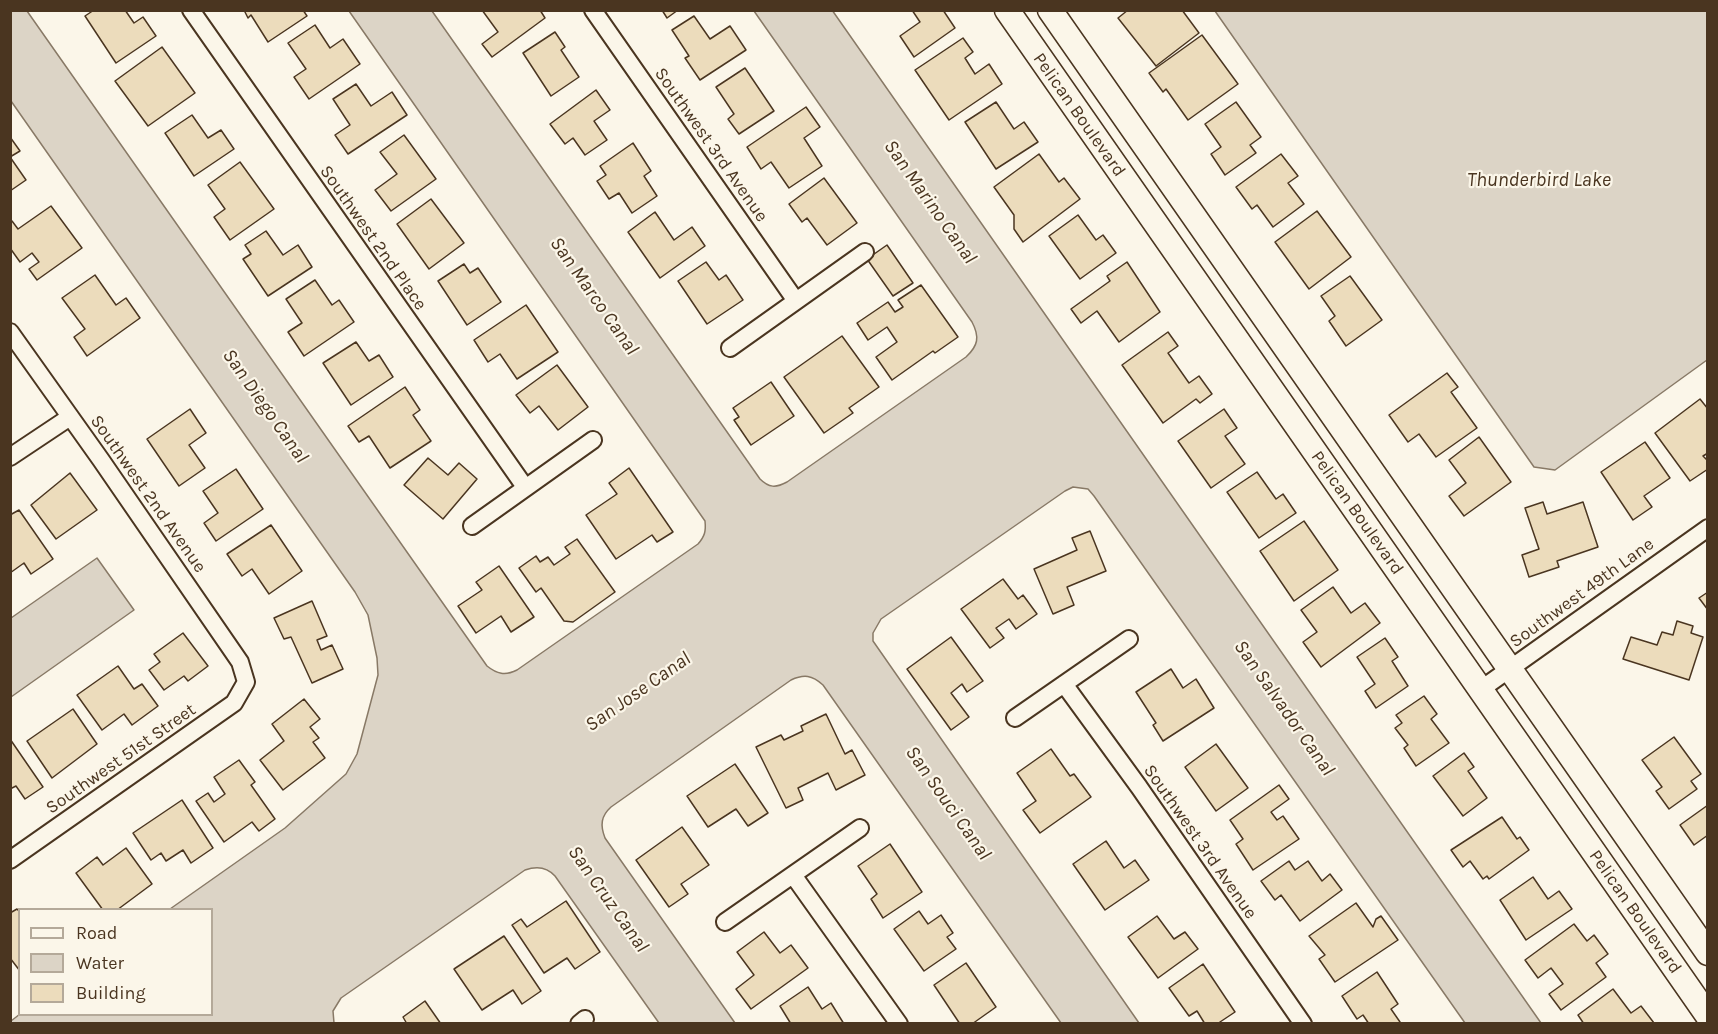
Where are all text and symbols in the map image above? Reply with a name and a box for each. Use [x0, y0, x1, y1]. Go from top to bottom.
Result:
street label: Pelican Boulevard [1028, 49, 1130, 181]
street label: Southwest 3rd Avenue [650, 64, 772, 226]
water label: San Marino Canal [878, 135, 982, 269]
street label: Southwest 2nd Place [315, 161, 431, 315]
water label: Thunderbird Lake [1467, 168, 1611, 192]
water label: San Marco Canal [544, 232, 644, 360]
water label: San Diego Canal [217, 344, 313, 468]
street label: Southwest 2nd Avenue [85, 411, 211, 577]
street label: Pelican Boulevard [1306, 447, 1408, 579]
street label: Southwest 49th Lane [1506, 533, 1658, 653]
water label: San Salvador Canal [1228, 636, 1340, 780]
water label: San Jose Canal [581, 647, 695, 737]
street label: Southwest 51st Street [42, 699, 200, 819]
water label: San Souci Canal [900, 741, 996, 865]
street label: Southwest 3rd Avenue [1139, 761, 1261, 923]
water label: San Cruz Canal [562, 841, 654, 957]
street label: Pelican Boulevard [1584, 846, 1686, 978]
legend [18, 908, 213, 1016]
text: Road [76, 922, 117, 944]
text: Water [76, 952, 124, 974]
text: Building [76, 982, 146, 1004]

